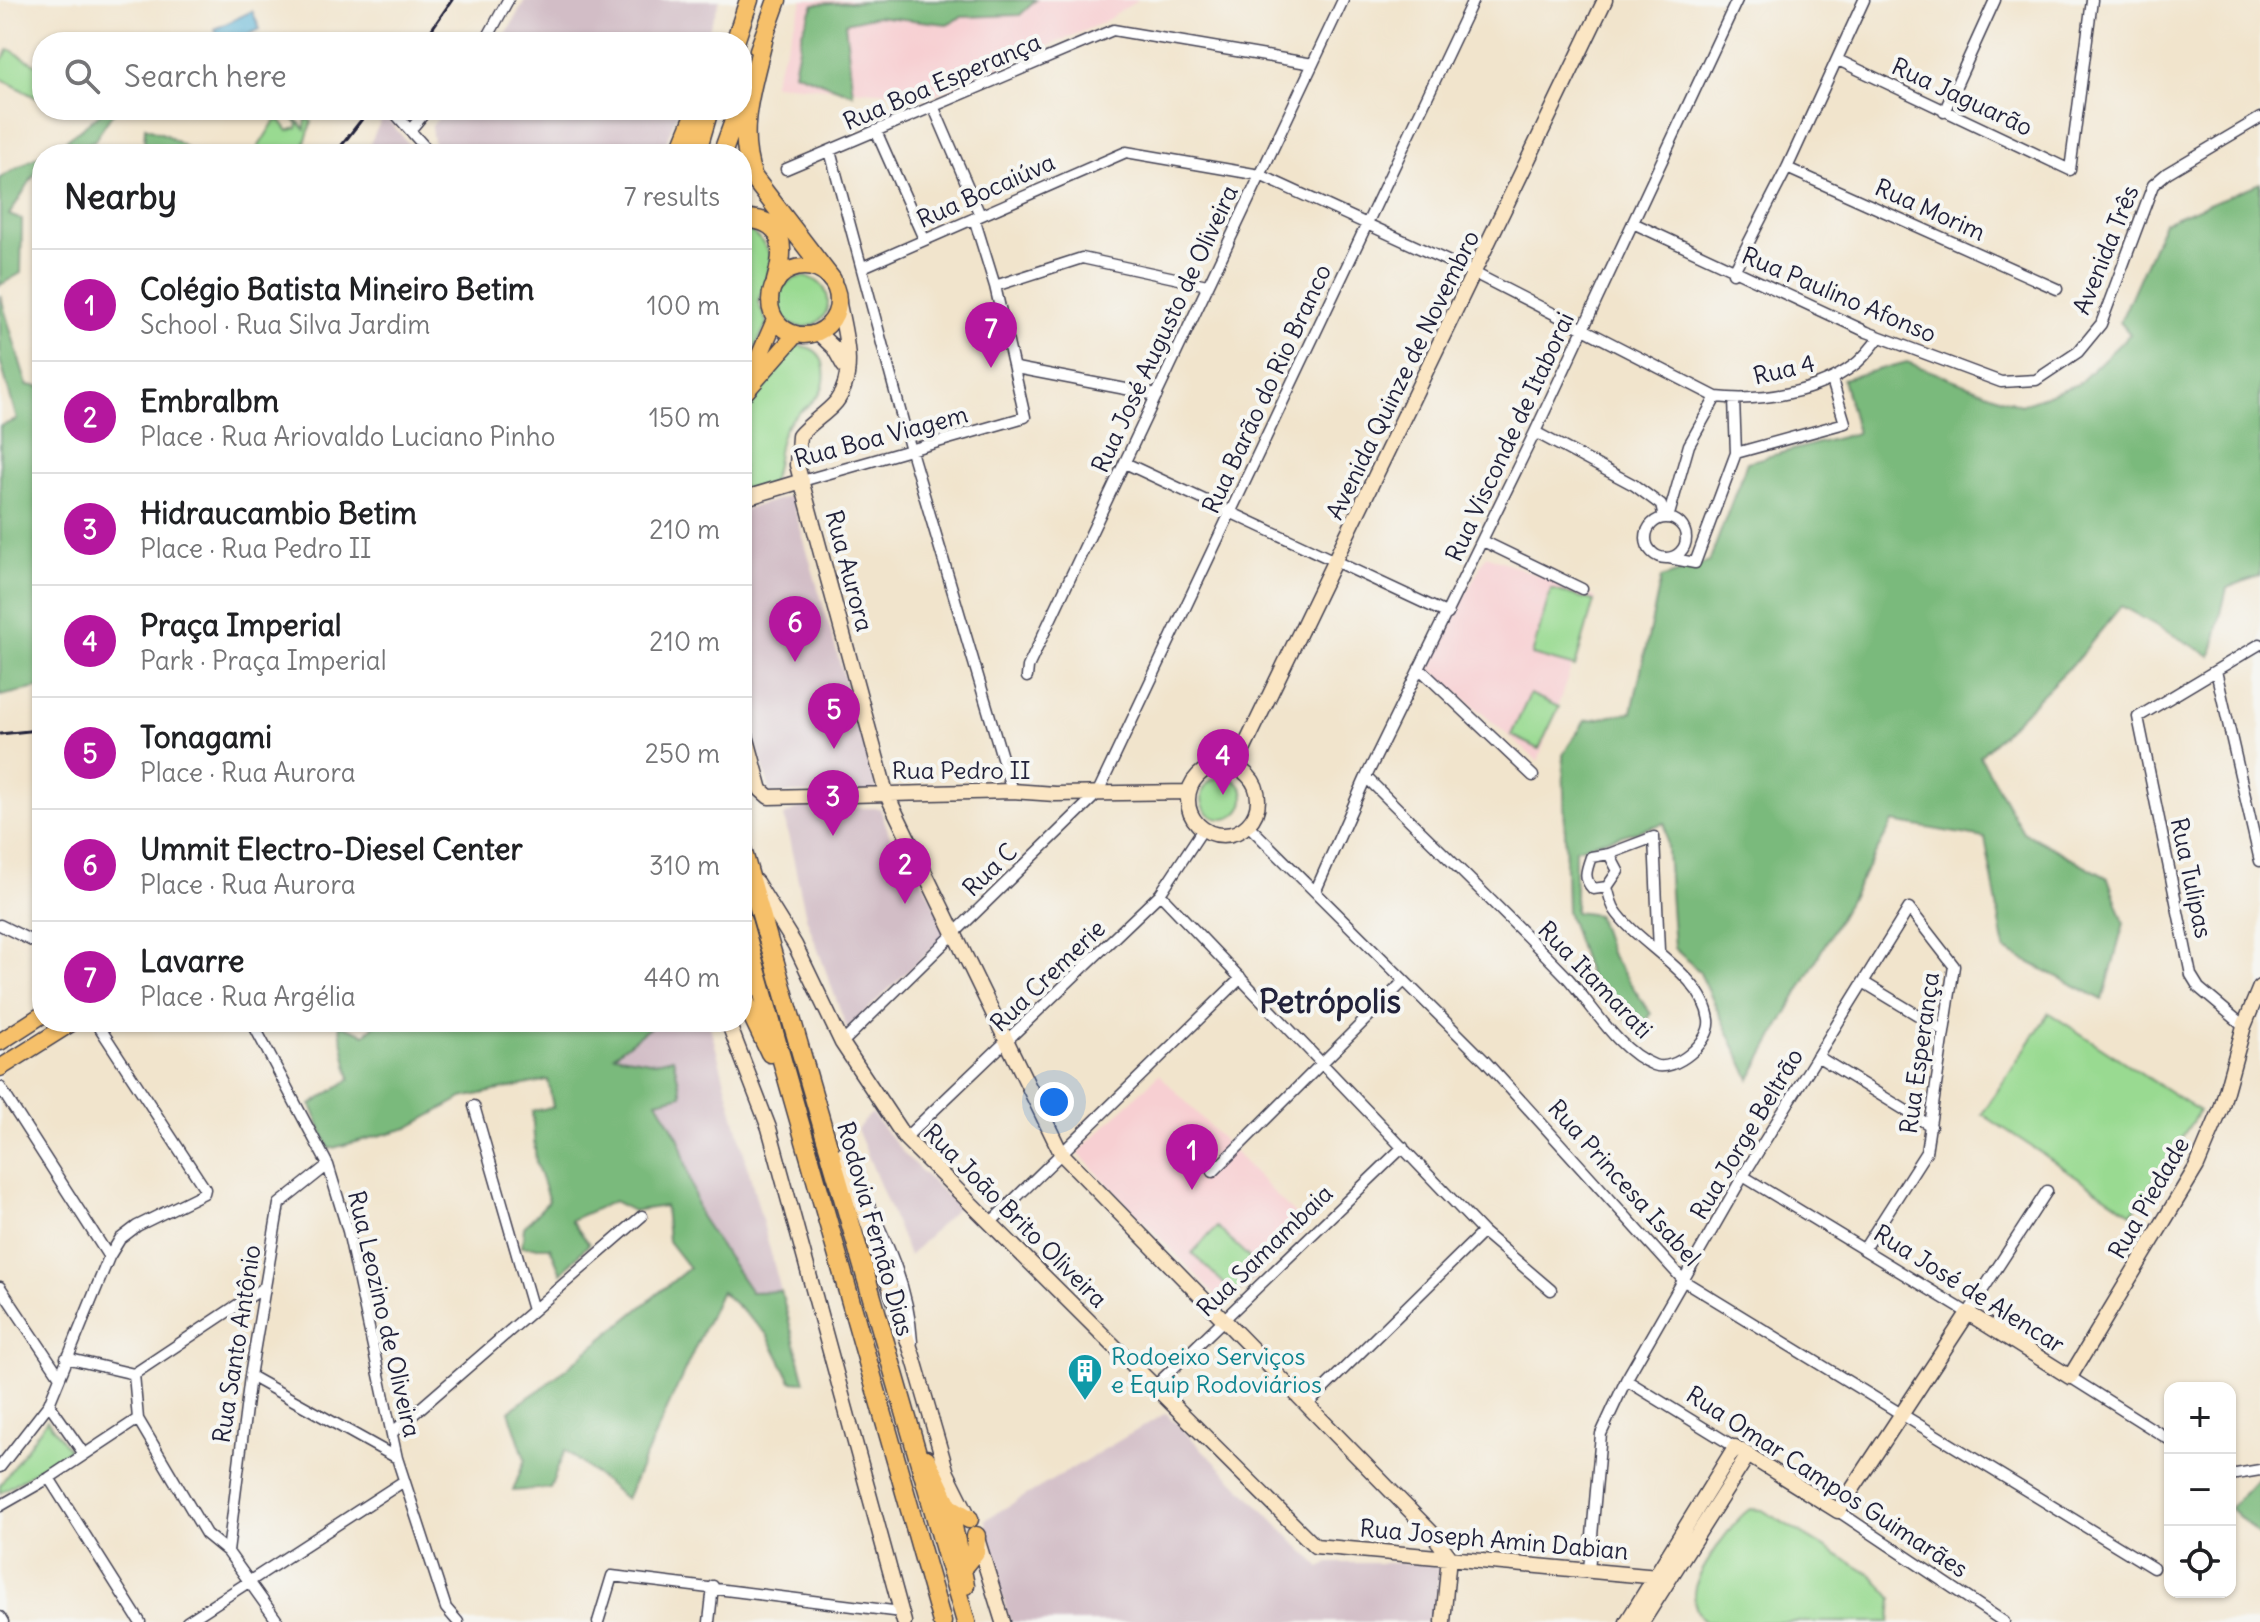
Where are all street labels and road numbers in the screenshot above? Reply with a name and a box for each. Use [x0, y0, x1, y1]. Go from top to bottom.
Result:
street label: Rua Boa Esperança [838, 26, 1045, 136]
street label: Rua Jaguarão [1887, 50, 2038, 142]
street label: Rua Bocaiúva [912, 146, 1059, 234]
street label: Rua Morim [1871, 172, 1990, 247]
street label: Rua José Augusto de Oliveira [1084, 180, 1244, 477]
street label: Avenida Três [2066, 181, 2145, 319]
street label: Avenida Quinze de Novembro [1319, 225, 1485, 524]
street label: Rua Paulino Afonso [1738, 240, 1941, 349]
street label: Rua Barão do Rio Branco [1195, 259, 1337, 518]
street label: Rua Visconde de Itaborai [1438, 307, 1580, 566]
street label: Rua 4 [1750, 347, 1818, 391]
street label: Rua Boa Viagem [791, 398, 971, 474]
street label: Rua Aurora [819, 507, 881, 635]
street label: Rua Pedro II [892, 755, 1030, 785]
street label: Rua Tulipas [2165, 815, 2219, 941]
street label: Rua C [956, 836, 1023, 902]
street label: Rua Cremerie [984, 913, 1111, 1038]
street label: Rua Itamarati [1532, 914, 1659, 1044]
street label: Rua Esperança [1893, 970, 1945, 1136]
street label: Rua Jorge Beltrão [1683, 1042, 1809, 1225]
street label: Rua Princesa Isabel [1542, 1093, 1707, 1272]
street label: Rua João Brito Oliveira [918, 1117, 1114, 1313]
street label: Rodovia Fernão Dias [831, 1118, 921, 1339]
street label: Rua Piedade [2101, 1131, 2195, 1264]
street label: Rua Samambaia [1190, 1178, 1339, 1323]
street label: Rua Leozino de Oliveira [342, 1188, 428, 1440]
street label: Rua José de Alencar [1869, 1217, 2071, 1359]
street label: Rua Santo Antônio [206, 1243, 266, 1445]
street label: Rua Omar Campos Guimarães [1681, 1379, 1974, 1584]
street label: Rua Joseph Amin Dabian [1359, 1512, 1630, 1566]

